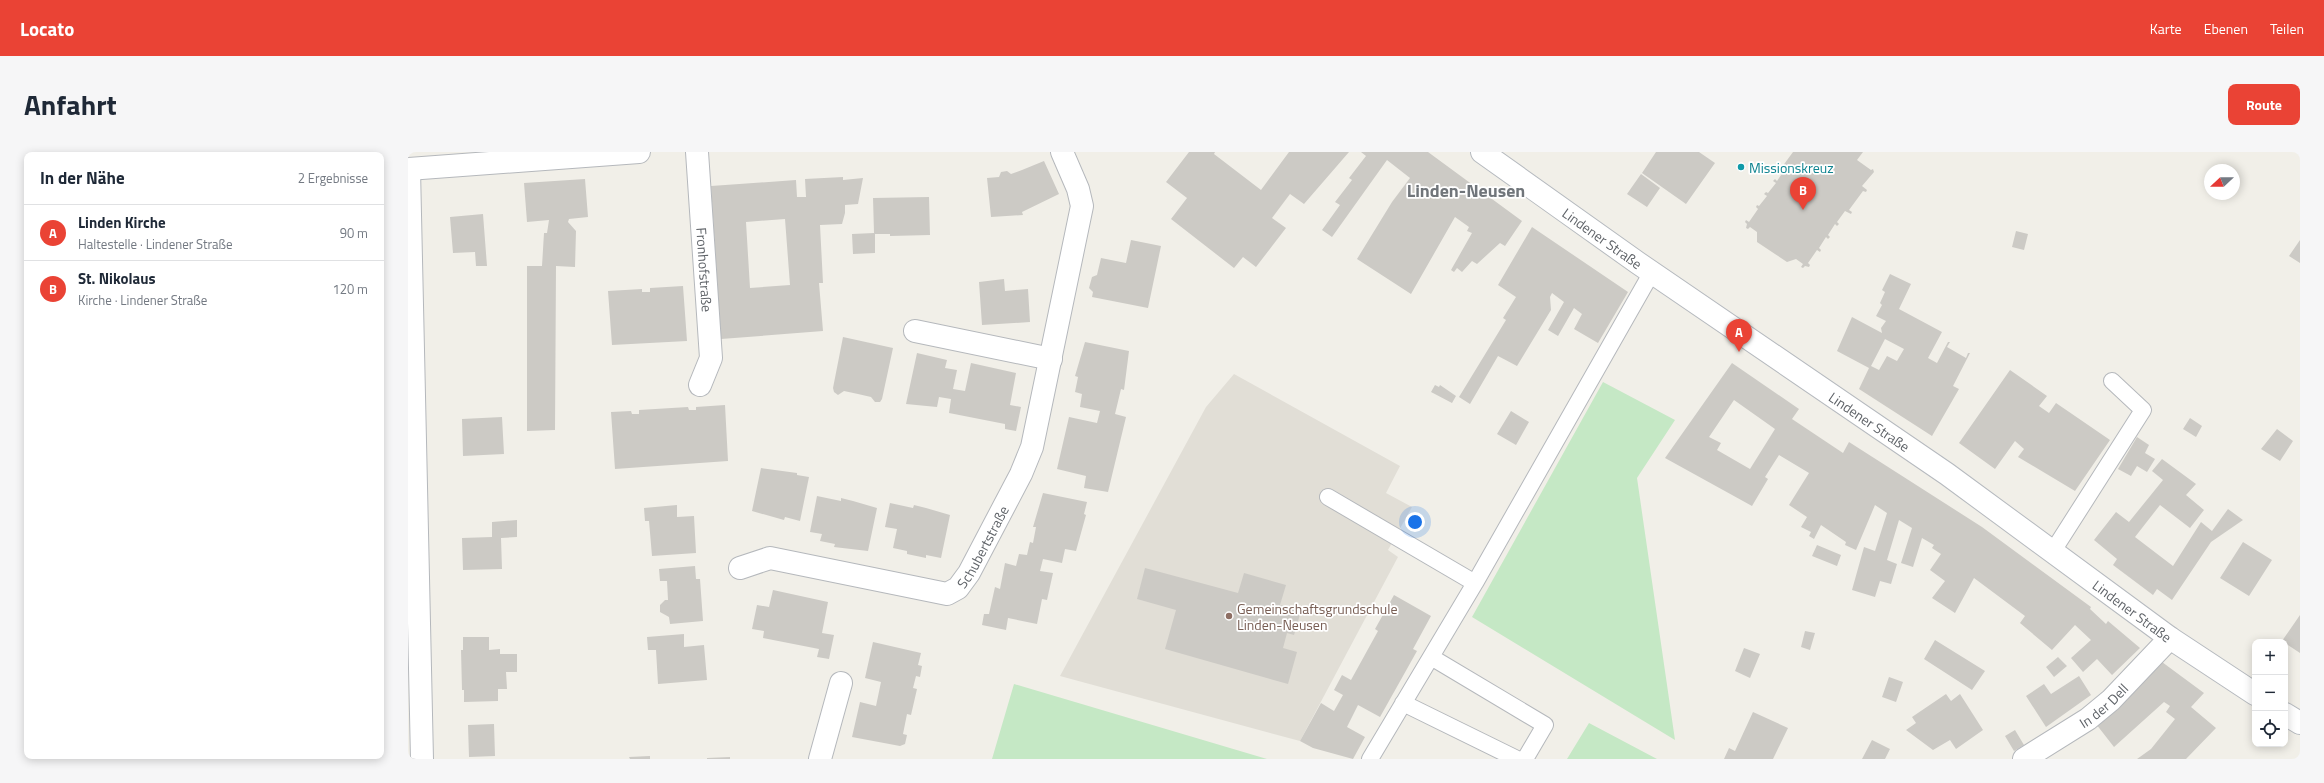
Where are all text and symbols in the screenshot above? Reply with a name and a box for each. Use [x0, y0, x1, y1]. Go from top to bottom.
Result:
text: Locato [20, 14, 74, 43]
text: Karte [2150, 18, 2182, 39]
text: Ebenen [2204, 18, 2248, 39]
text: Teilen [2270, 18, 2304, 39]
text: Anfahrt [24, 83, 117, 126]
button: Route [2228, 84, 2300, 125]
place label: Missionskreuz [1749, 157, 1834, 178]
marker: Missionskreuz [1736, 162, 1746, 172]
north arrow [2204, 164, 2240, 200]
text: In der Nähe [40, 165, 125, 191]
text: 2 Ergebnisse [298, 168, 368, 188]
district label: Linden-Neusen [1407, 177, 1525, 204]
pin: B [1790, 177, 1816, 210]
street label: Lindener Straße [1558, 202, 1647, 274]
text: Linden Kirche [78, 211, 166, 234]
text: A [49, 223, 57, 243]
text: 90 m [340, 223, 368, 243]
street label: Fronhofstraße [692, 227, 718, 313]
text: Haltestelle · Lindener Straße [78, 234, 233, 254]
text: St. Nikolaus [78, 267, 156, 290]
text: B [49, 279, 57, 299]
text: 120 m [332, 279, 368, 299]
text: Kirche · Lindener Straße [78, 290, 207, 310]
pin: A [1726, 319, 1752, 352]
street label: Lindener Straße [1825, 386, 1914, 456]
street label: Schubertstraße [951, 501, 1013, 592]
your location [1405, 512, 1425, 532]
street label: Lindener Straße [2089, 574, 2177, 647]
place label: Gemeinschaftsgrundschule Linden-Neusen [1237, 598, 1397, 635]
marker: Gemeinschaftsgrundschule Linden-Neusen [1224, 611, 1234, 621]
map controls [2252, 639, 2288, 747]
button: + [2252, 639, 2288, 675]
button: − [2252, 675, 2288, 711]
street label: In der Dell [2075, 678, 2133, 733]
button: locate [2252, 711, 2288, 747]

